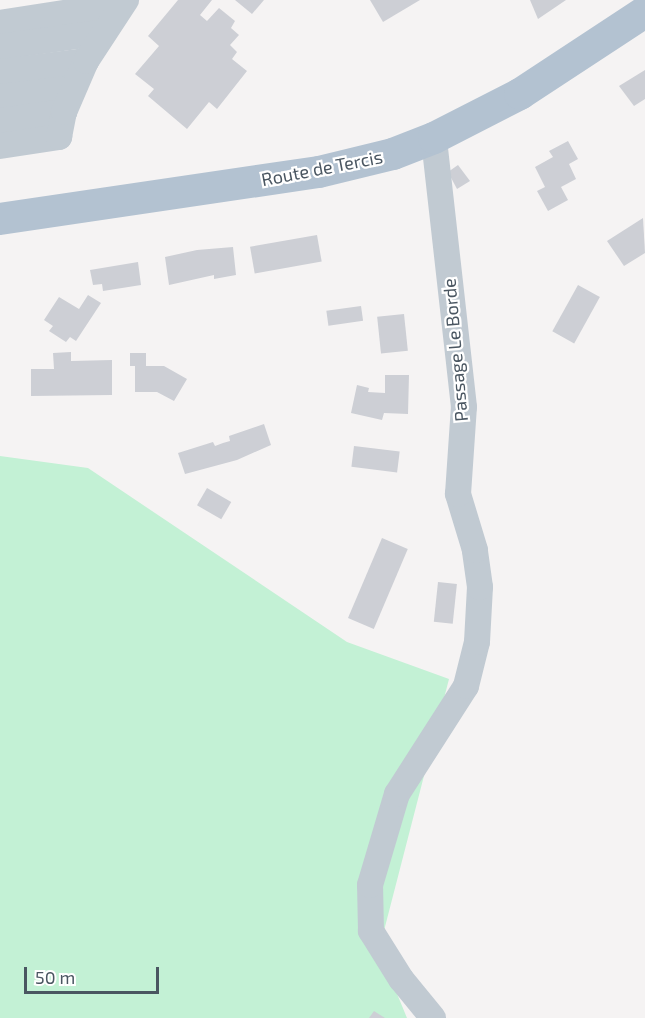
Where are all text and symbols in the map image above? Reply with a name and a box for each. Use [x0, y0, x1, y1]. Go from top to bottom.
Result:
street label: Route de Tercis [259, 146, 385, 190]
street label: Passage Le Borde [438, 278, 472, 422]
scale bar [27, 955, 162, 993]
text: 50 m [35, 966, 75, 988]

